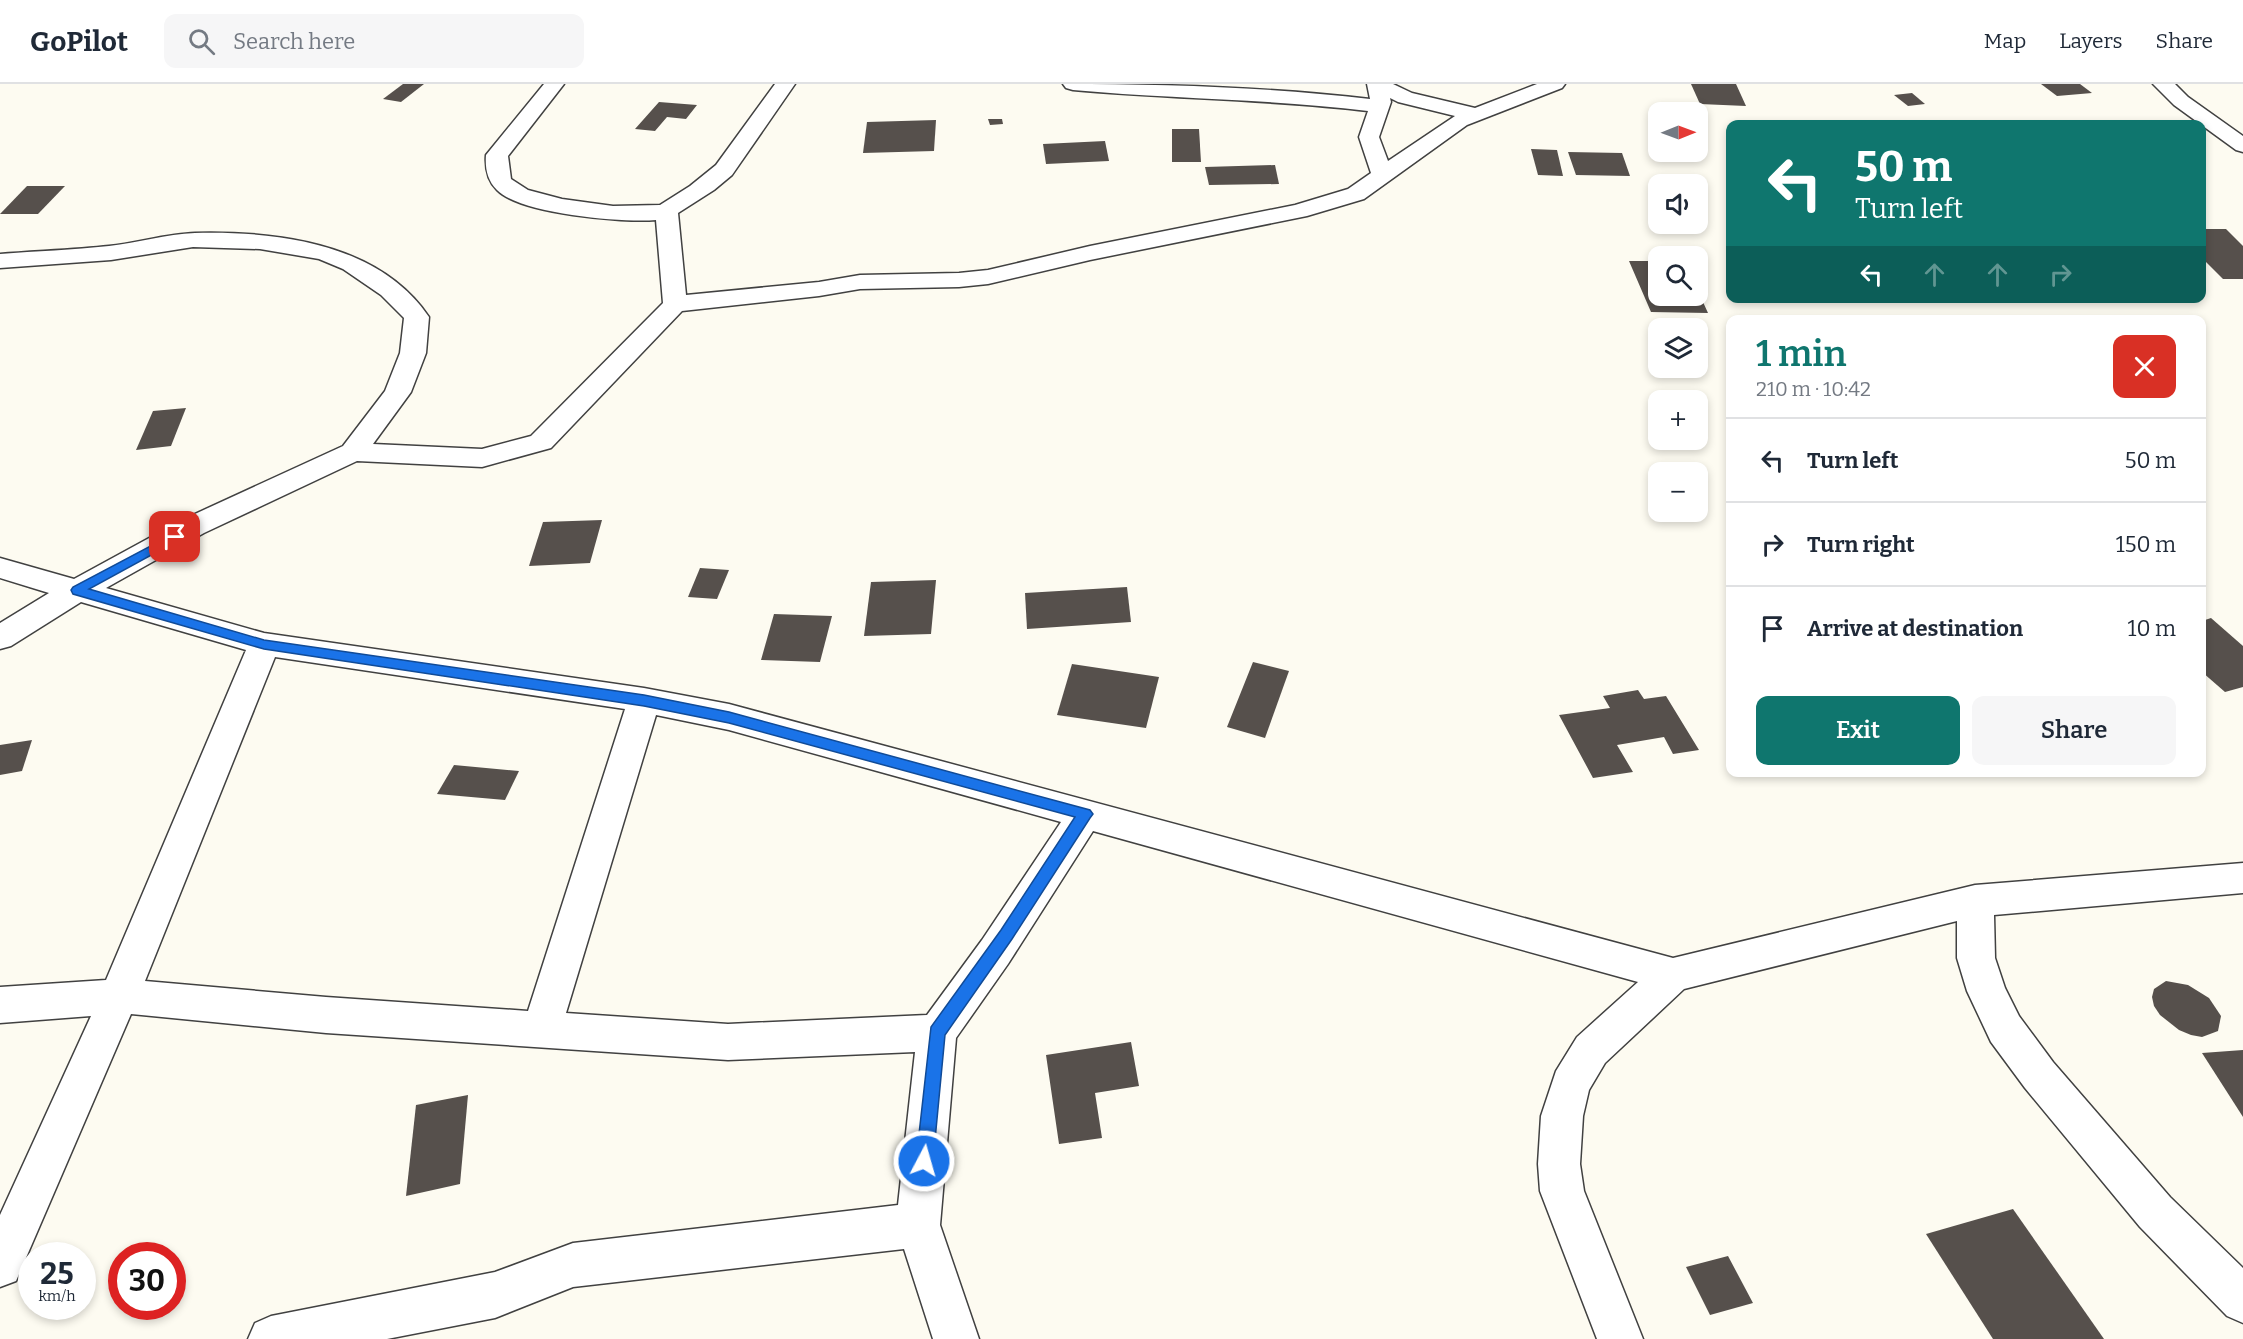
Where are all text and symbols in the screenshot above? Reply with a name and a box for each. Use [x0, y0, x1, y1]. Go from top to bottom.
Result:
search box [164, 14, 584, 68]
text: GoPilot [30, 25, 128, 58]
icon: search [185, 25, 218, 58]
text: Search here [233, 28, 355, 55]
text: Map [1984, 28, 2026, 54]
text: Layers [2059, 28, 2123, 54]
text: Share [2156, 28, 2213, 54]
north arrow [1648, 102, 1708, 162]
map controls [1648, 102, 1708, 522]
text: 50 m [1855, 142, 1952, 192]
icon: left [1756, 144, 1834, 222]
button: sound [1648, 174, 1708, 234]
text: Turn left [1855, 193, 1963, 225]
button: search [1648, 246, 1708, 306]
icon: left [1855, 258, 1888, 291]
icon: ahead [1918, 258, 1951, 291]
icon: ahead [1981, 258, 2014, 291]
icon: right [2044, 258, 2077, 291]
button: layers [1648, 318, 1708, 378]
text: 1 min [1756, 332, 1847, 376]
button: close [2113, 335, 2176, 398]
text: 210 m · 10:42 [1756, 377, 1871, 401]
button: + [1648, 390, 1708, 450]
icon: left [1756, 444, 1789, 477]
text: Turn left [1807, 447, 1899, 474]
text: 50 m [2125, 447, 2176, 474]
button: − [1648, 462, 1708, 522]
pin [149, 511, 200, 562]
icon: arrive [158, 520, 191, 553]
icon: right [1756, 528, 1789, 561]
text: Turn right [1807, 531, 1915, 558]
text: 150 m [2116, 531, 2176, 558]
icon: arrive [1756, 612, 1789, 645]
text: Arrive at destination [1807, 615, 2023, 642]
text: 10 m [2128, 615, 2176, 642]
button: Exit [1756, 696, 1960, 765]
button: Share [1972, 696, 2176, 765]
position arrow [892, 1129, 956, 1193]
speed limit sign: 30 [108, 1242, 186, 1320]
text: 25 [40, 1256, 74, 1292]
text: km/h [38, 1287, 76, 1305]

